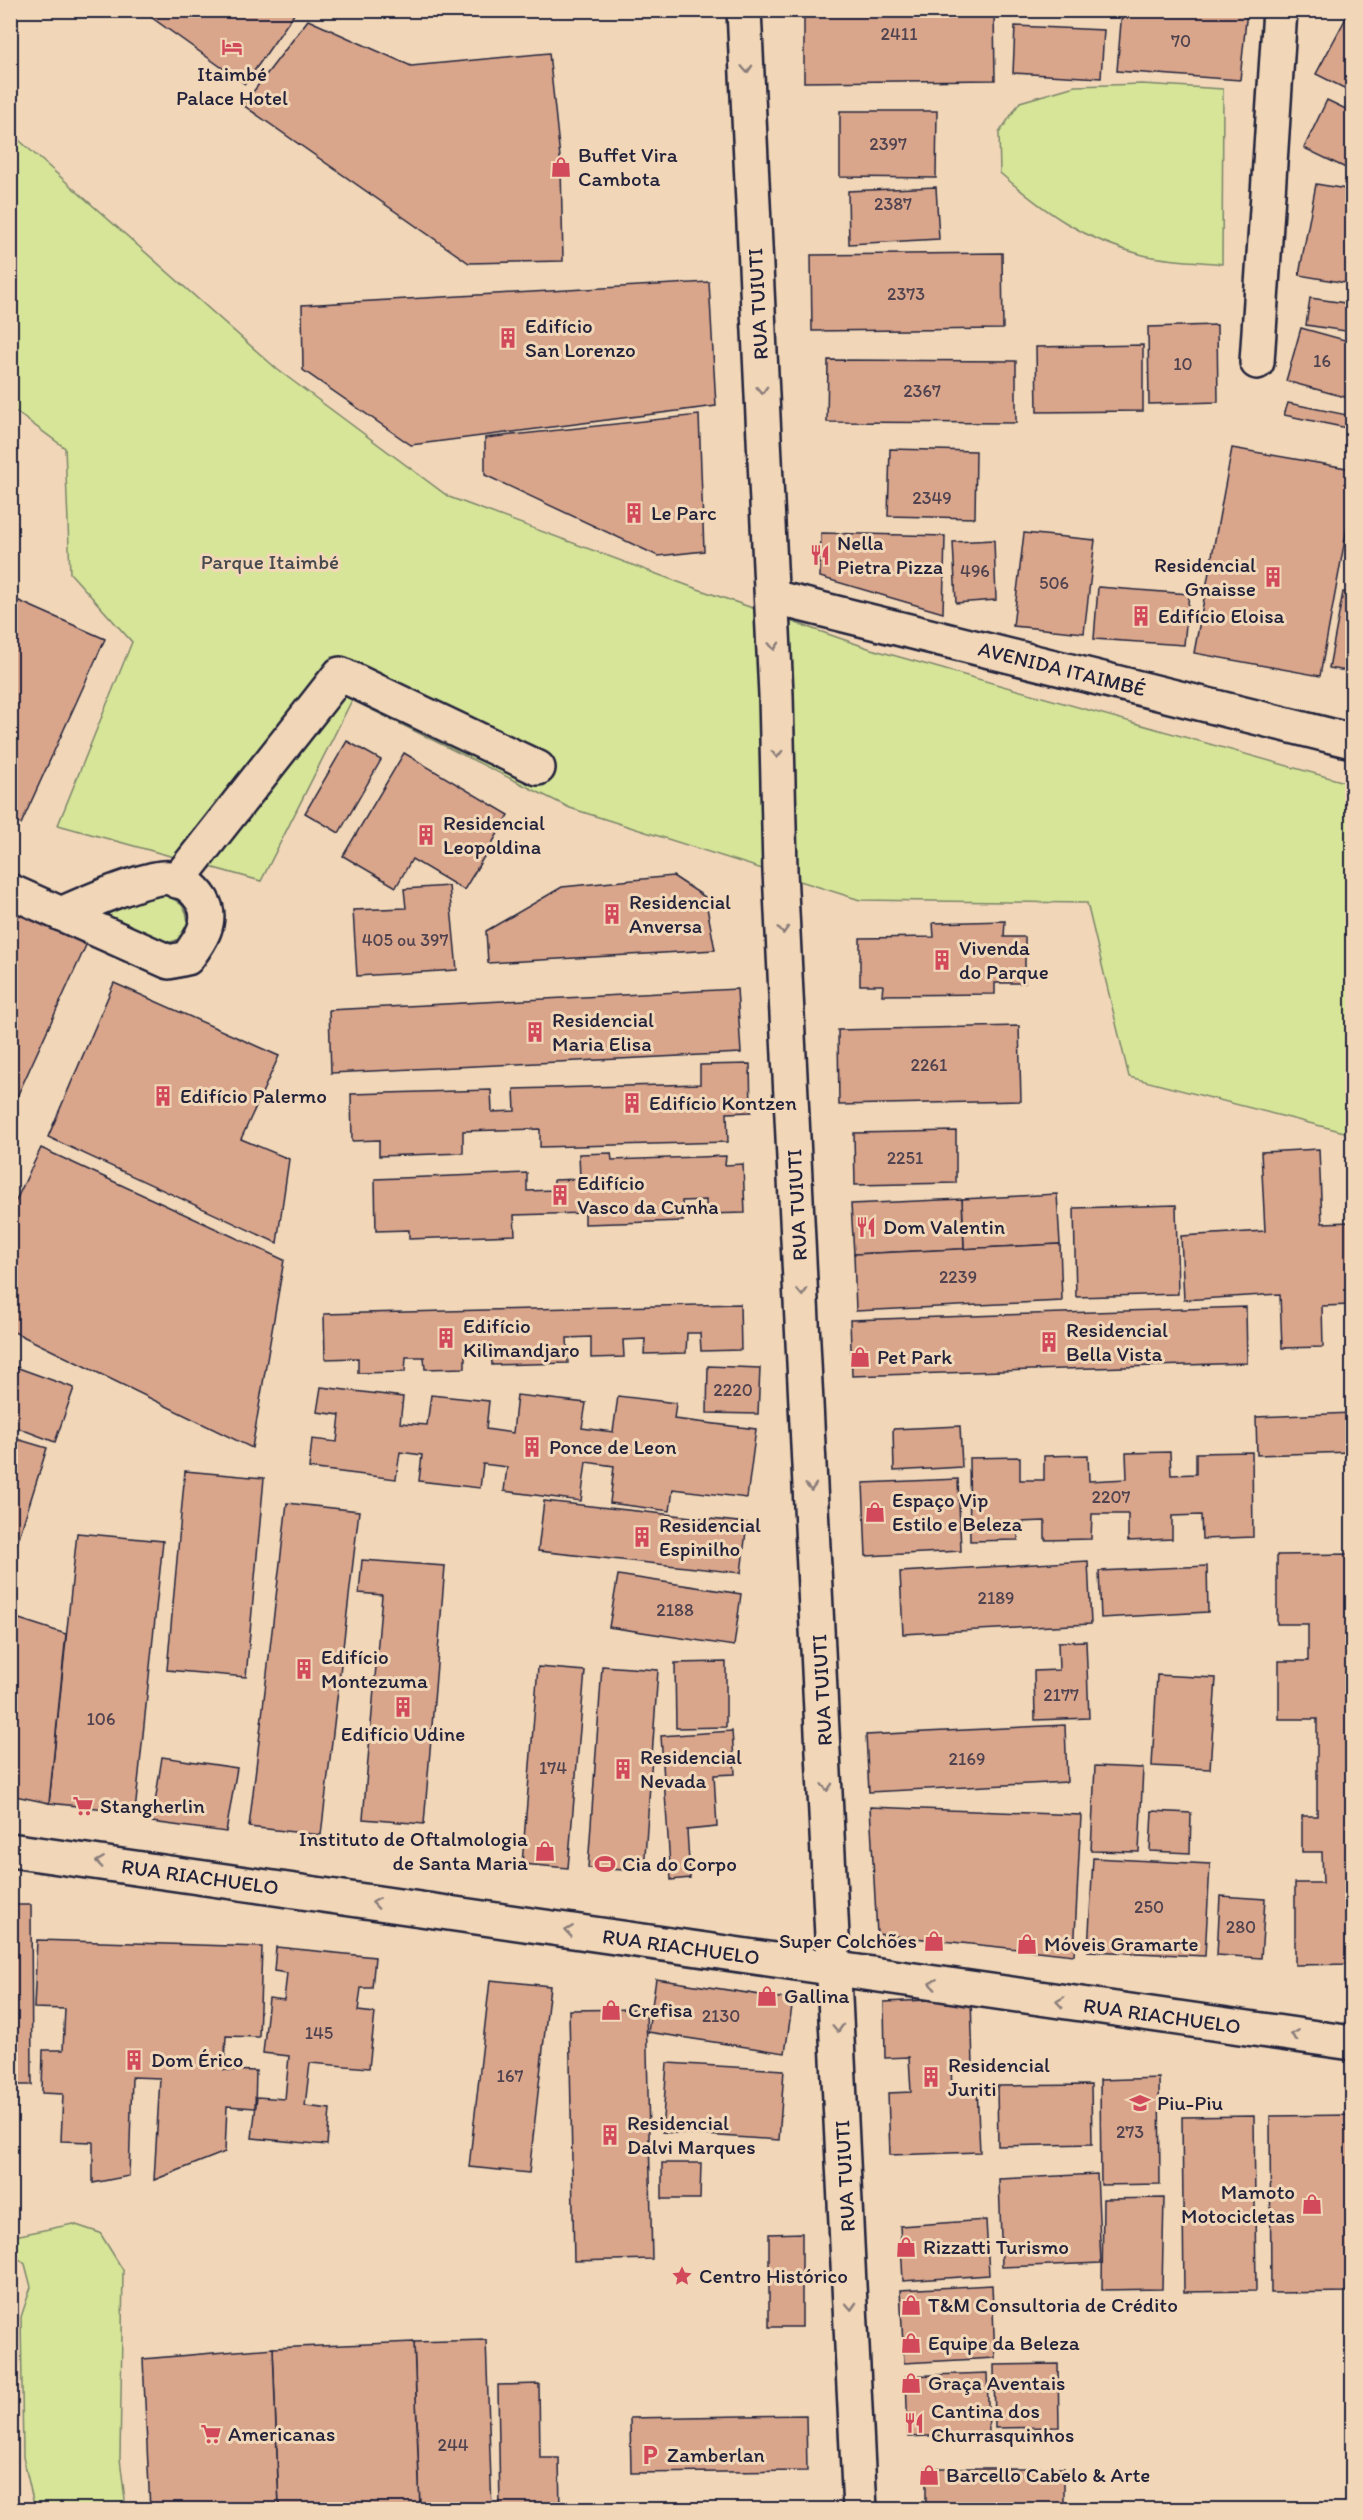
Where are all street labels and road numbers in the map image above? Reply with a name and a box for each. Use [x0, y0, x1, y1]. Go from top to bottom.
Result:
street label: RUA TUIUTI [742, 248, 773, 361]
street label: AVENIDA ITAIMBÉ [976, 636, 1148, 701]
street label: RUA TUIUTI [781, 1149, 812, 1262]
street label: RUA TUIUTI [806, 1634, 837, 1747]
street label: RUA RIACHUELO [120, 1853, 280, 1900]
street label: RUA RIACHUELO [601, 1923, 761, 1970]
street label: RUA RIACHUELO [1082, 1992, 1242, 2039]
street label: RUA TUIUTI [829, 2120, 860, 2233]

